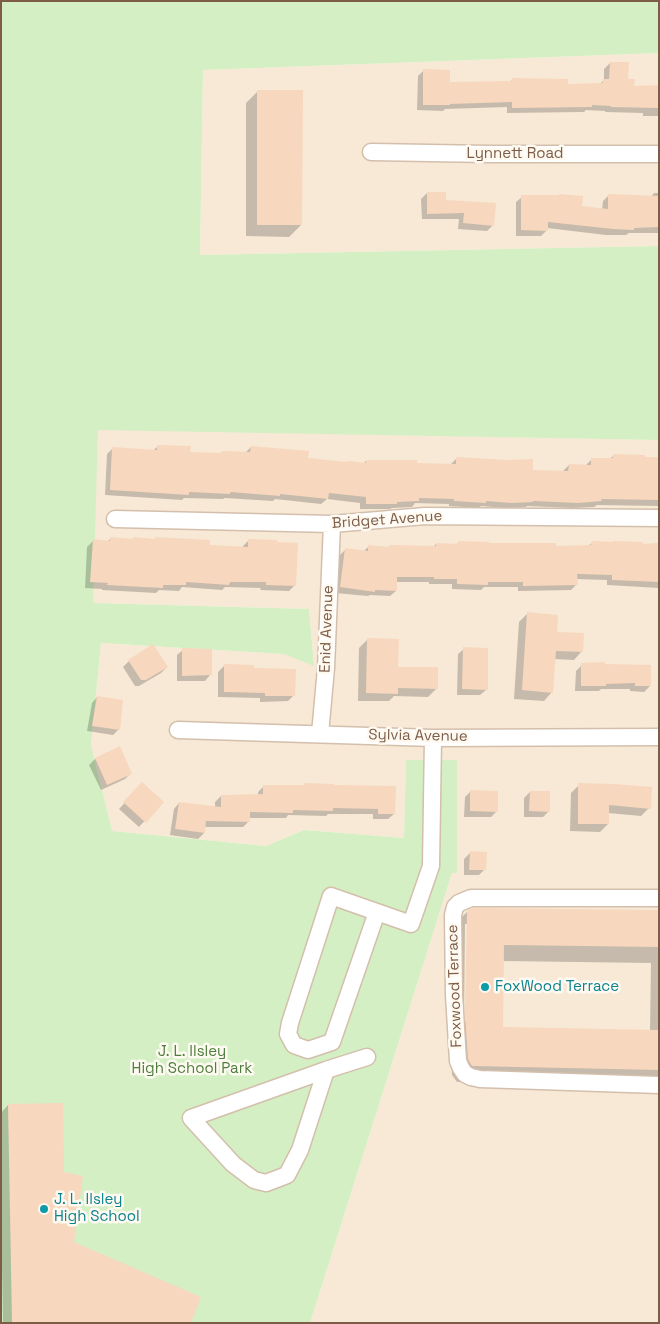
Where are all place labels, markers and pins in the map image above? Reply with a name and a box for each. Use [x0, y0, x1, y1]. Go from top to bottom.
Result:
place label: FoxWood Terrace [495, 978, 619, 996]
marker: FoxWood Terrace [479, 981, 491, 993]
place label: J. L. Ilsley High School [54, 1191, 140, 1226]
marker: J. L. Ilsley High School [38, 1203, 50, 1215]

